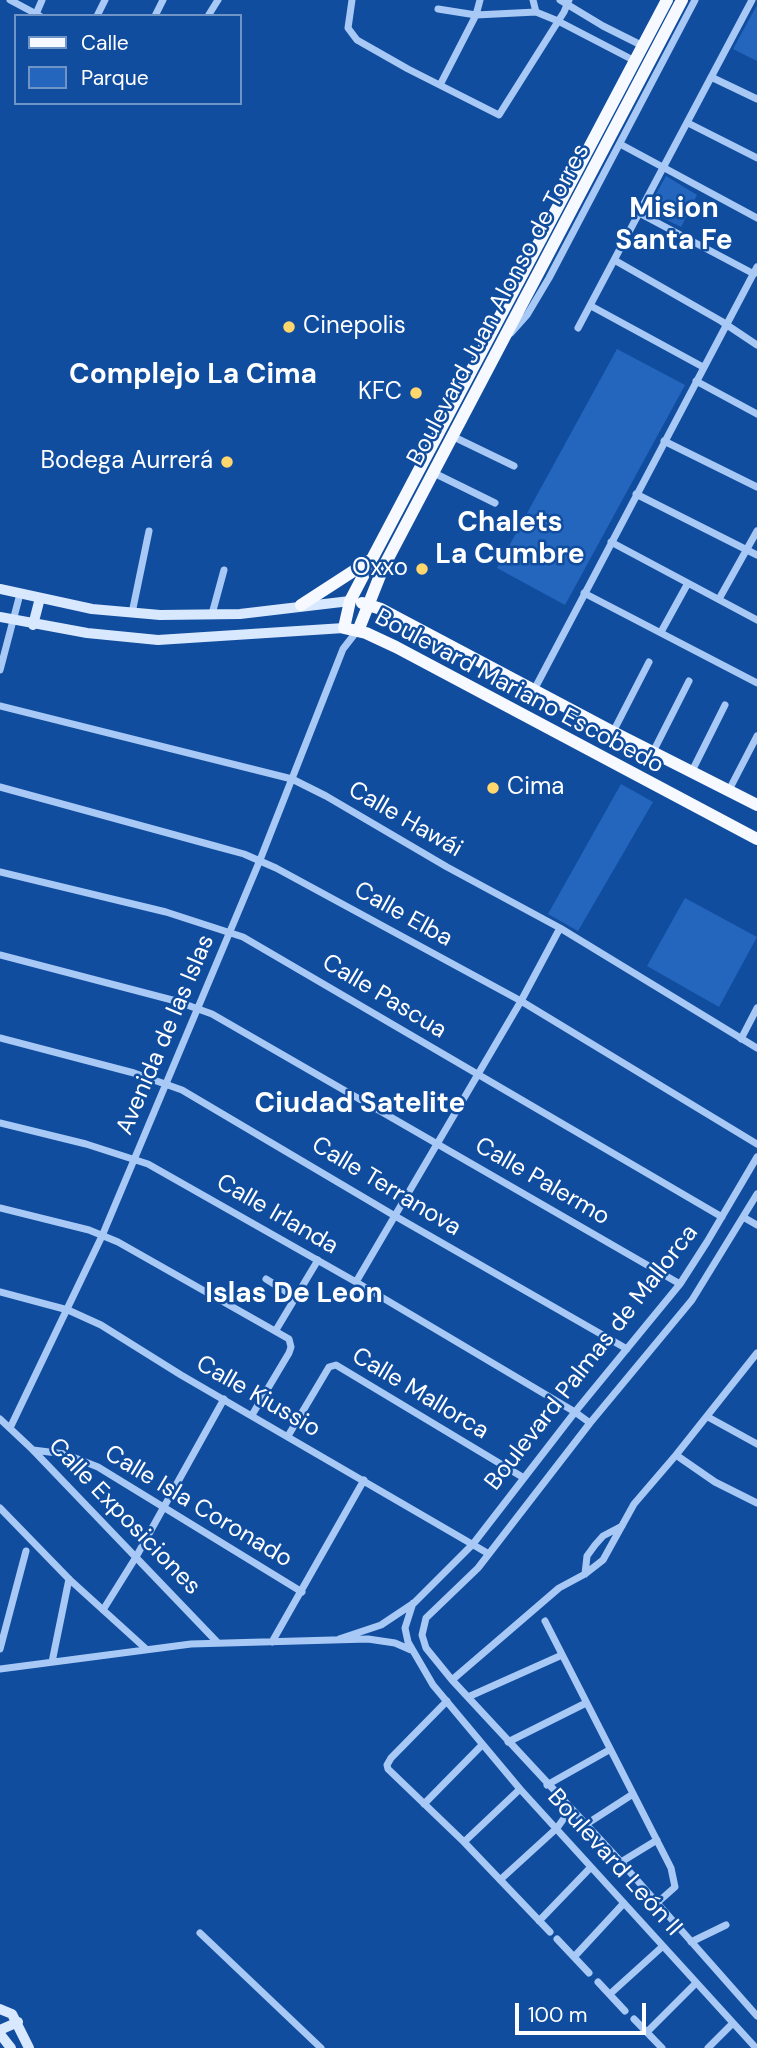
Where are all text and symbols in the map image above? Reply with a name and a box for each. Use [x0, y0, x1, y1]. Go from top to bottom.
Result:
legend [14, 14, 242, 105]
text: Calle [81, 29, 129, 57]
text: Parque [81, 64, 149, 92]
street label: Boulevard Juan Alonso de Torres [402, 139, 596, 471]
district label: Mision Santa Fe [615, 193, 733, 259]
place label: Cinepolis [303, 313, 406, 341]
marker: Cinepolis [281, 319, 297, 335]
district label: Complejo La Cima [69, 359, 317, 393]
place label: KFC [358, 379, 402, 407]
marker: KFC [408, 385, 424, 401]
place label: Bodega Aurrerá [41, 448, 213, 476]
marker: Bodega Aurrerá [219, 454, 235, 470]
district label: Chalets La Cumbre [435, 507, 585, 573]
place label: Oxxo [352, 555, 408, 583]
marker: Oxxo [414, 561, 430, 577]
street label: Boulevard Mariano Escobedo [370, 604, 668, 780]
place label: Cima [507, 774, 564, 802]
street label: Calle Hawái [343, 776, 467, 864]
marker: Cima [485, 780, 501, 796]
street label: Calle Elba [349, 876, 457, 954]
street label: Avenida de las Islas [111, 931, 221, 1139]
street label: Calle Pascua [317, 949, 451, 1045]
district label: Ciudad Satelite [255, 1088, 465, 1122]
street label: Calle Terranova [306, 1131, 466, 1243]
street label: Calle Palermo [469, 1132, 615, 1232]
street label: Calle Irlanda [211, 1169, 343, 1261]
street label: Boulevard Palmas de Mallorca [479, 1220, 705, 1496]
district label: Islas De Leon [205, 1278, 383, 1312]
street label: Calle Mallorca [346, 1342, 494, 1446]
street label: Calle Kiussio [191, 1350, 325, 1444]
street label: Calle Exposiciones [42, 1433, 206, 1601]
street label: Calle Isla Coronado [99, 1440, 297, 1574]
street label: Boulevard León II [541, 1784, 687, 1942]
scale bar [519, 1988, 650, 2032]
text: 100 m [528, 2001, 588, 2029]

